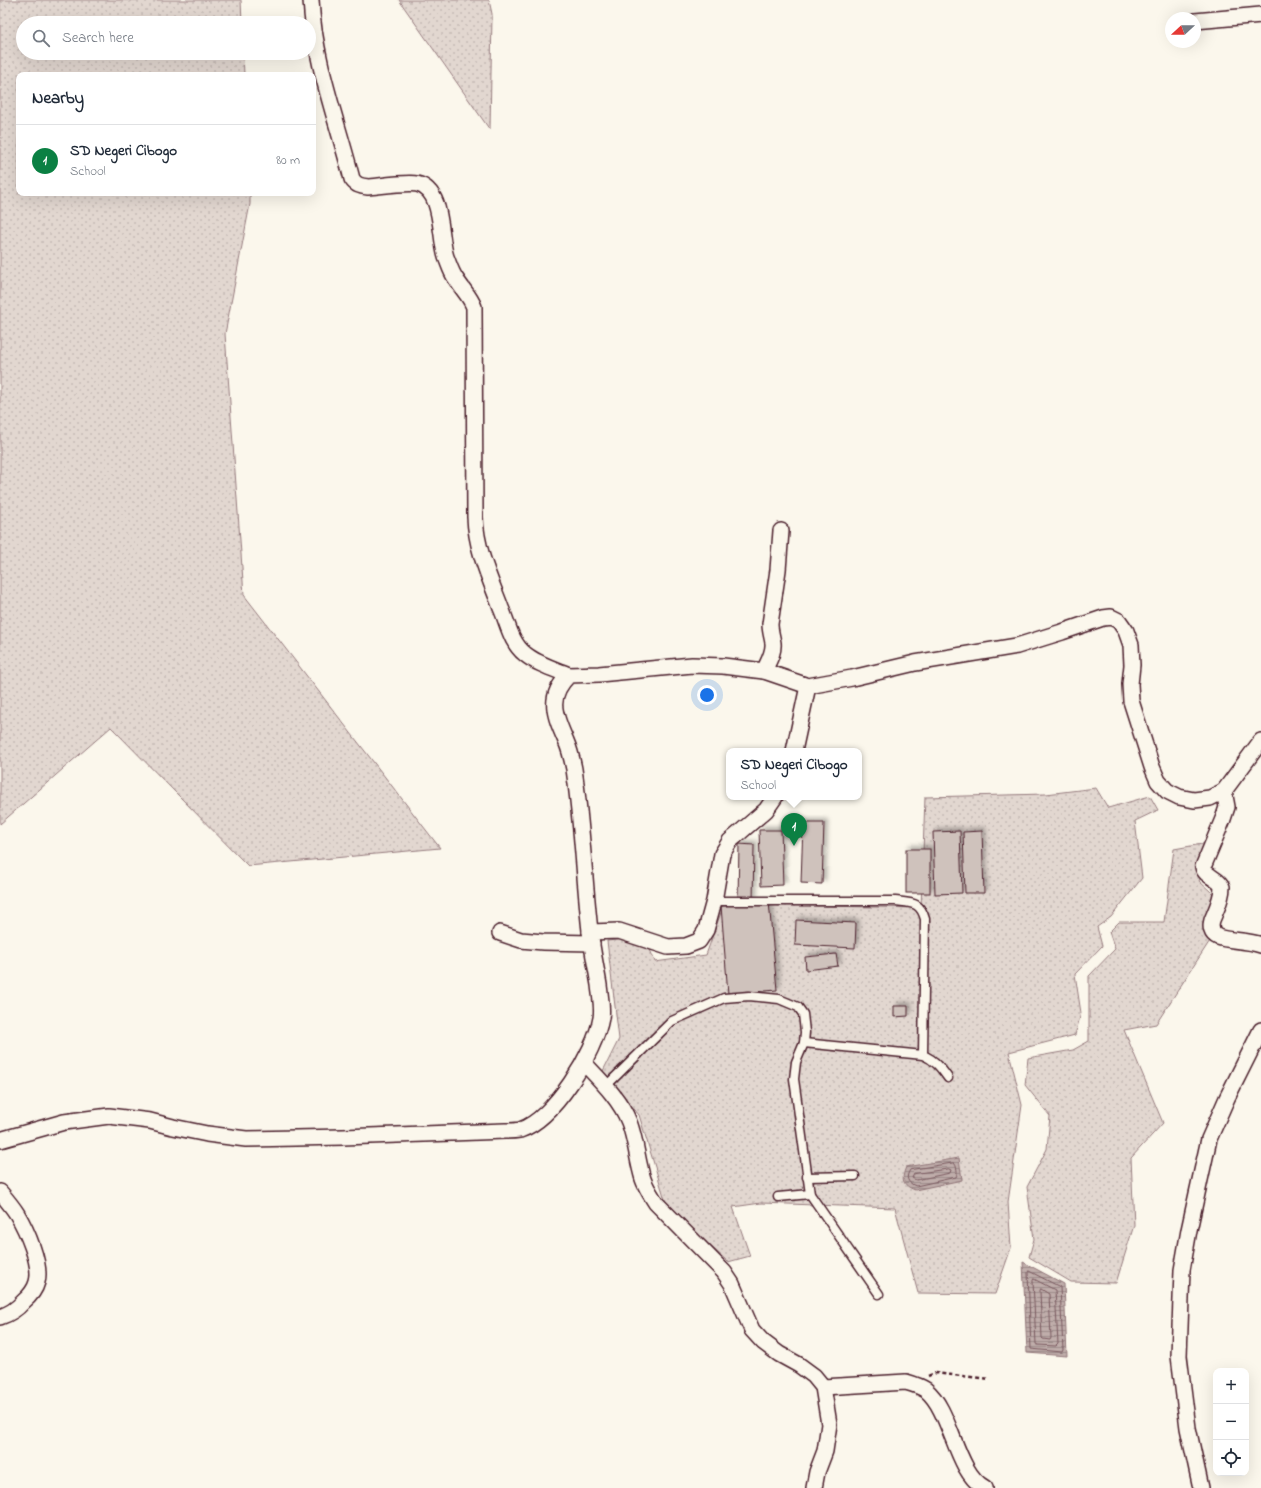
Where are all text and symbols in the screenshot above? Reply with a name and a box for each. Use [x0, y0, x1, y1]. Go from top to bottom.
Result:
north arrow [1165, 12, 1201, 48]
search box [16, 16, 316, 60]
icon: search [30, 27, 52, 49]
text: Search here [62, 27, 134, 49]
text: Nearby [32, 86, 84, 111]
text: SD Negeri Cibogo [70, 140, 177, 162]
text: 1 [43, 151, 47, 170]
text: 80 m [276, 151, 300, 170]
text: School [70, 162, 106, 181]
your location [697, 685, 717, 705]
popup [726, 748, 862, 800]
text: SD Negeri Cibogo [740, 754, 848, 776]
text: School [740, 776, 776, 795]
pin: 1 [781, 813, 807, 846]
map controls [1213, 1368, 1249, 1476]
button: + [1213, 1368, 1249, 1404]
button: − [1213, 1404, 1249, 1440]
button: locate [1213, 1440, 1249, 1476]

